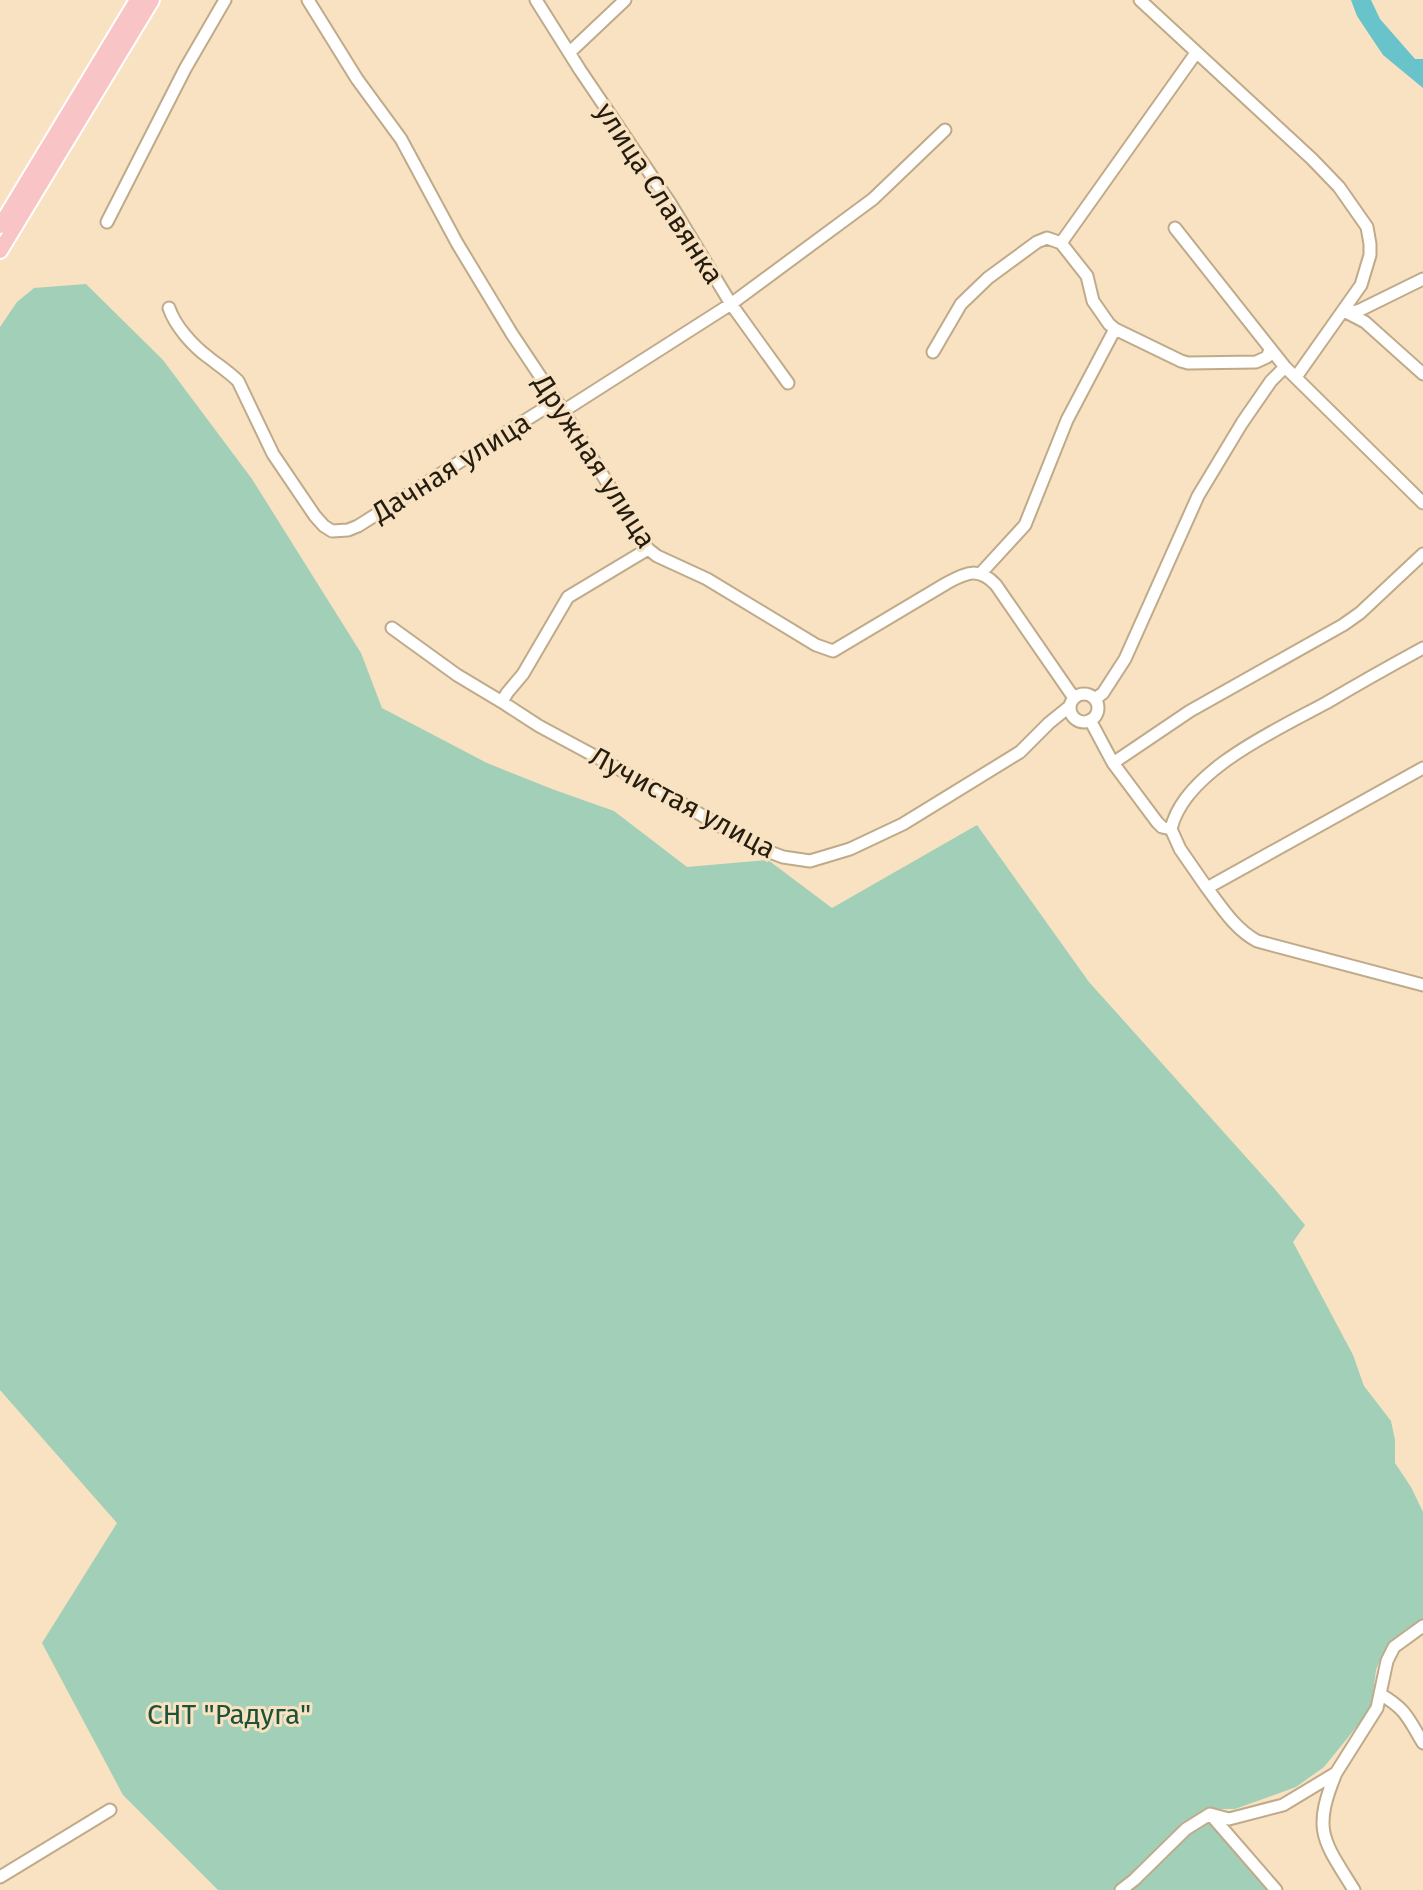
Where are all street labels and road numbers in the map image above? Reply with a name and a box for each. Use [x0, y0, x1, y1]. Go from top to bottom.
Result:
street label: улица Славянка [589, 96, 730, 290]
street label: Дружная улица [526, 367, 663, 554]
street label: Дачная улица [365, 406, 537, 530]
street label: Лучистая улица [584, 740, 781, 865]

